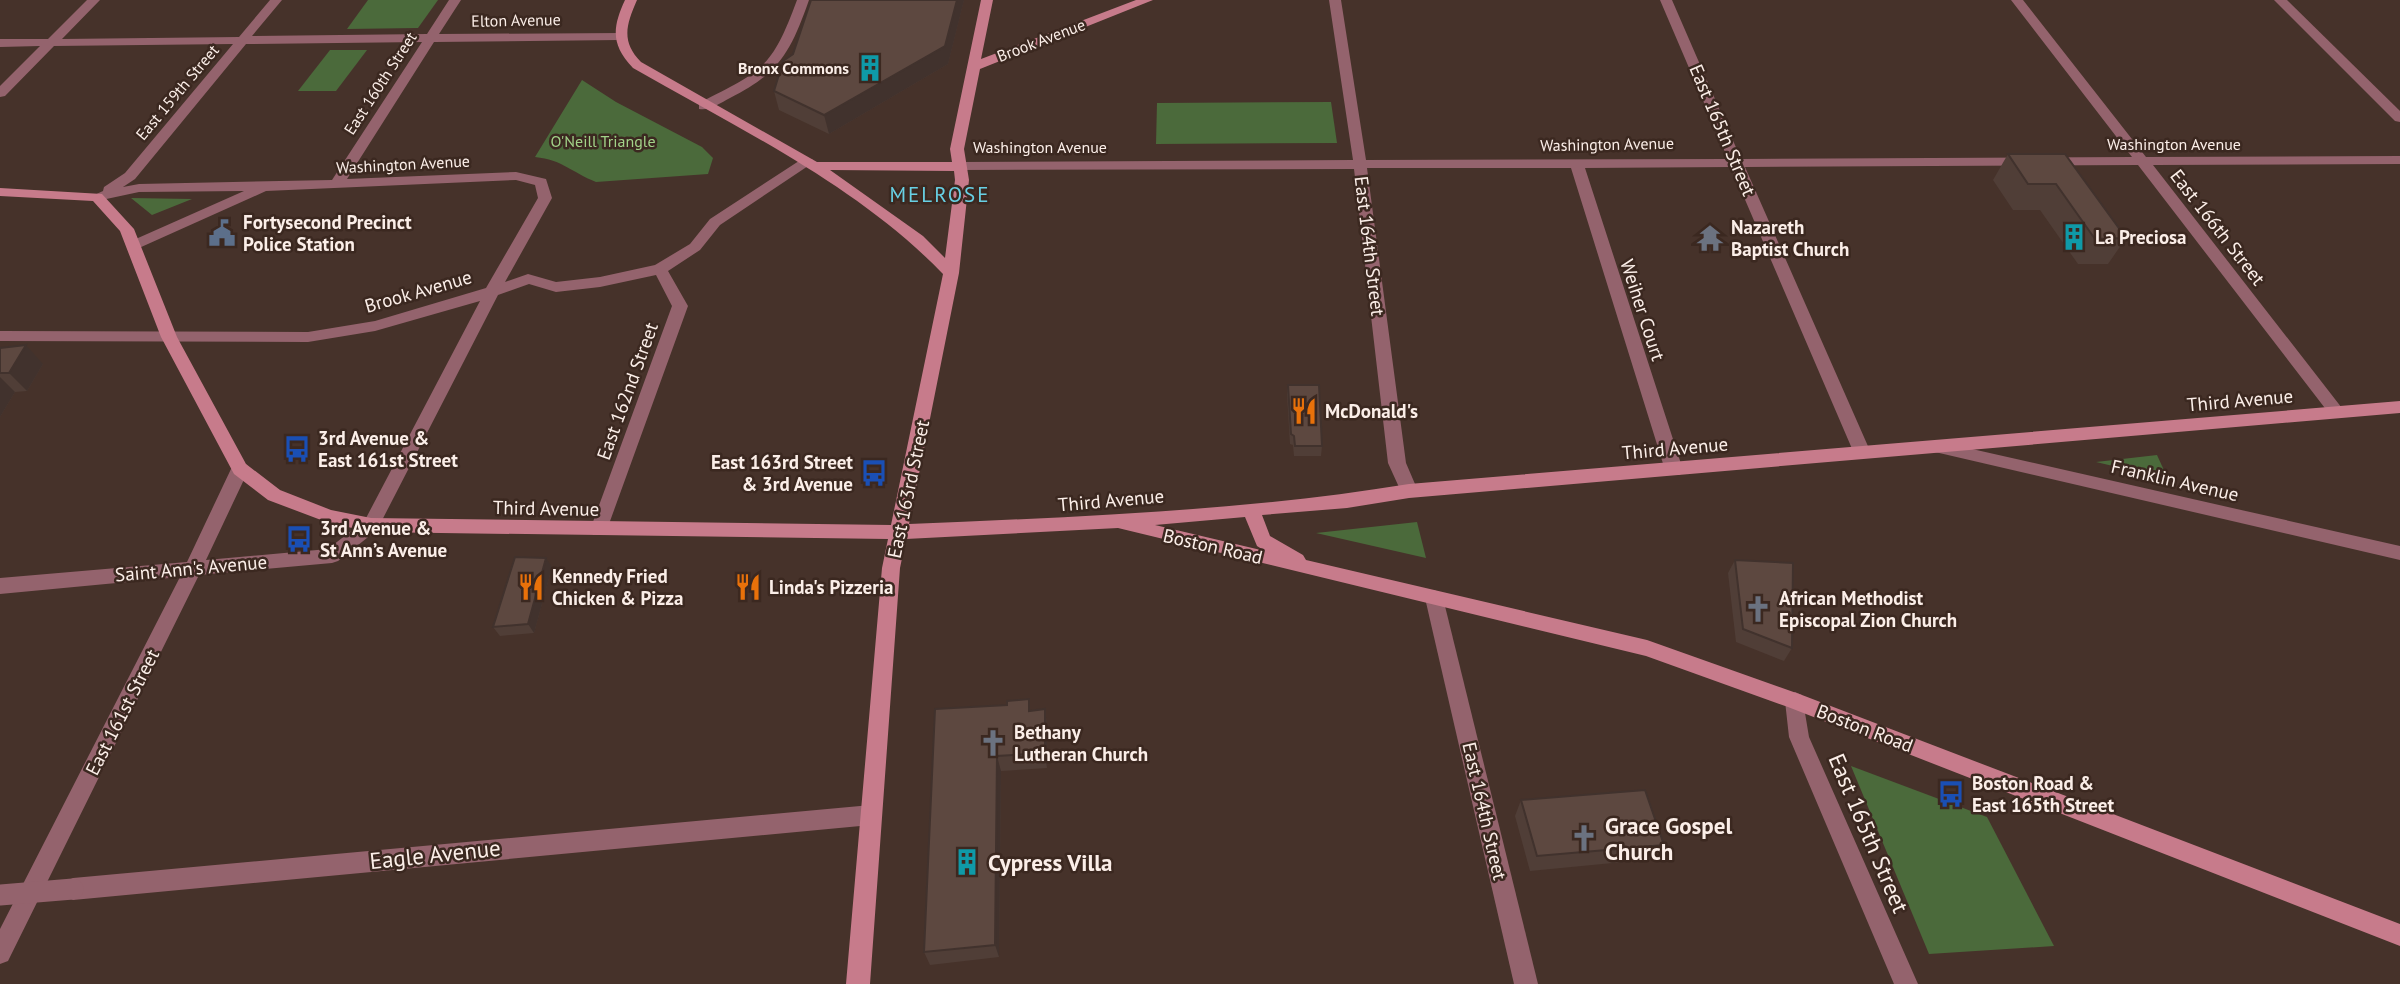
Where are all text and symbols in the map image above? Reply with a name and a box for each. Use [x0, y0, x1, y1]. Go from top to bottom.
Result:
street label: Elton Avenue [471, 9, 561, 31]
street label: Brook Avenue [994, 14, 1088, 66]
street label: East 160th Street [339, 27, 421, 138]
street label: East 159th Street [131, 40, 223, 144]
building icon: Bronx Commons [855, 53, 885, 83]
place label: Bronx Commons [738, 58, 849, 78]
street label: East 165th Street [1684, 61, 1762, 200]
park label: O'Neill Triangle [550, 131, 656, 151]
street label: Washington Avenue [1540, 133, 1674, 155]
street label: Washington Avenue [2107, 134, 2241, 154]
street label: Washington Avenue [973, 137, 1107, 157]
street label: Washington Avenue [336, 151, 470, 177]
street label: East 166th Street [2165, 164, 2271, 290]
street label: East 164th Street [1350, 175, 1391, 318]
district label: MELROSE [889, 181, 991, 208]
place label: Fortysecond Precinct Police Station [243, 210, 412, 256]
place label: Nazareth Baptist Church [1731, 215, 1849, 261]
public building icon: Fortysecond Precinct Police Station [207, 218, 237, 248]
building icon: La Preciosa [2059, 222, 2089, 252]
temple icon: Nazareth Baptist Church [1695, 223, 1725, 253]
place label: La Preciosa [2095, 225, 2187, 249]
street label: Weiher Court [1615, 256, 1671, 364]
street label: Brook Avenue [362, 264, 474, 318]
street label: East 162nd Street [591, 319, 663, 463]
street label: Third Avenue [2186, 383, 2294, 417]
restaurant icon: McDonald's [1289, 396, 1319, 426]
place label: McDonald's [1325, 399, 1418, 423]
street label: East 163rd Street [882, 417, 934, 560]
place label: 3rd Avenue & East 161st Street [318, 426, 458, 472]
street label: Third Avenue [1621, 431, 1729, 465]
bus stop icon: 3rd Avenue & East 161st Street [282, 434, 312, 464]
place label: East 163rd Street & 3rd Avenue [711, 450, 853, 496]
street label: Franklin Avenue [2109, 454, 2241, 506]
bus stop icon: East 163rd Street & 3rd Avenue [859, 458, 889, 488]
street label: Third Avenue [1057, 483, 1165, 517]
street label: Third Avenue [493, 495, 599, 521]
place label: 3rd Avenue & St Ann’s Avenue [320, 516, 447, 562]
street label: Boston Road [1161, 523, 1265, 569]
bus stop icon: 3rd Avenue & St Ann’s Avenue [284, 524, 314, 554]
street label: Saint Ann's Avenue [114, 549, 268, 587]
place label: Kennedy Fried Chicken & Pizza [552, 564, 683, 610]
restaurant icon: Kennedy Fried Chicken & Pizza [516, 572, 546, 602]
restaurant icon: Linda's Pizzeria [733, 572, 763, 602]
place label: Linda's Pizzeria [769, 575, 893, 599]
place label: African Methodist Episcopal Zion Church [1779, 586, 1957, 632]
church icon: African Methodist Episcopal Zion Church [1743, 594, 1773, 624]
street label: East 161st Street [80, 644, 164, 779]
street label: Boston Road [1813, 699, 1917, 757]
place label: Bethany Lutheran Church [1014, 720, 1148, 766]
church icon: Bethany Lutheran Church [978, 728, 1008, 758]
street label: East 164th Street [1457, 740, 1513, 883]
street label: East 165th Street [1822, 749, 1916, 917]
place label: Boston Road & East 165th Street [1972, 771, 2114, 817]
bus stop icon: Boston Road & East 165th Street [1936, 779, 1966, 809]
place label: Grace Gospel Church [1605, 811, 1732, 866]
church icon: Grace Gospel Church [1569, 823, 1599, 853]
street label: Eagle Avenue [368, 833, 502, 875]
building icon: Cypress Villa [952, 847, 982, 877]
place label: Cypress Villa [988, 848, 1112, 877]

